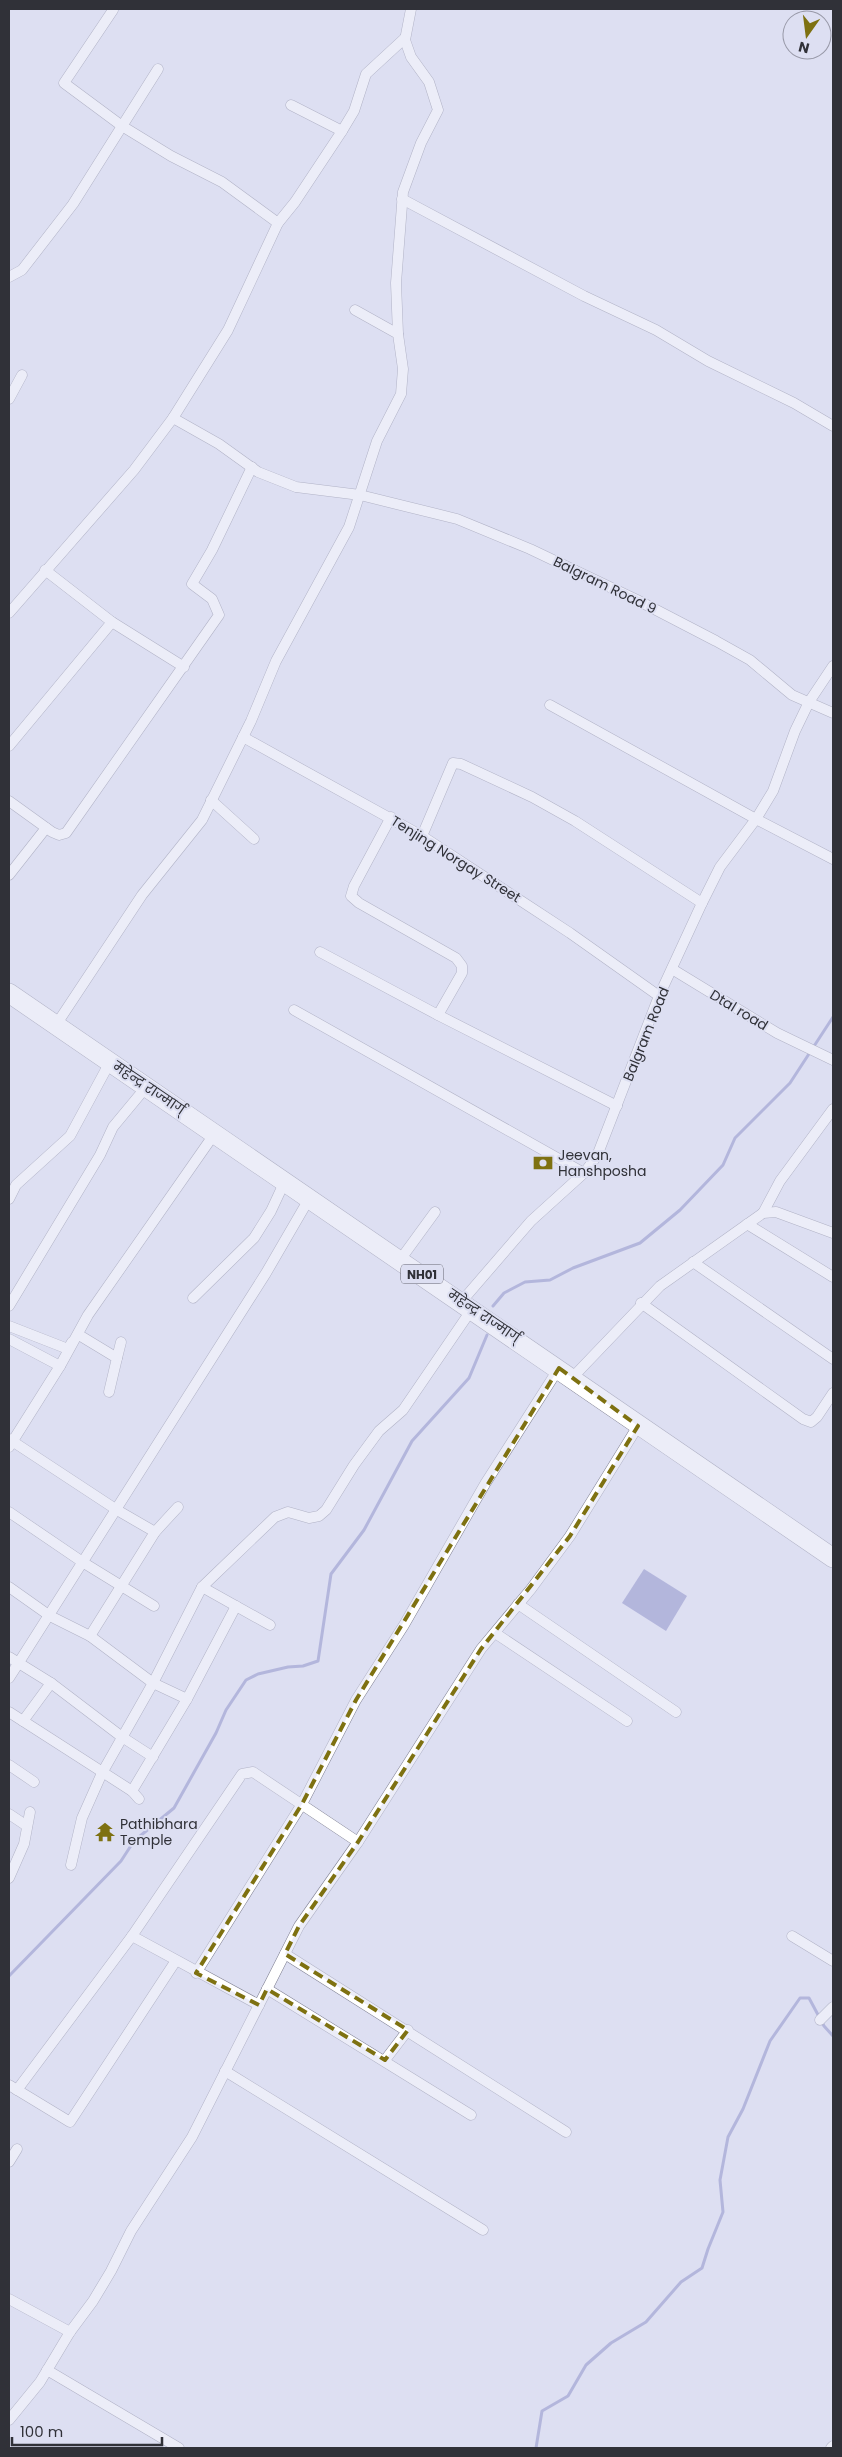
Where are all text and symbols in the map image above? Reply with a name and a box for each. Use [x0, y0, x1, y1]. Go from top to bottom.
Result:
north arrow [782, 10, 832, 60]
text: N [796, 37, 811, 59]
street label: Balgram Road 9 [550, 551, 660, 619]
street label: Tenjing Norgay Street [387, 811, 525, 907]
street label: Balgram Road [618, 984, 674, 1084]
street label: Dtal road [706, 985, 772, 1035]
street label: महेन्द्र राज्मार्ग् [108, 1056, 192, 1121]
place label: Jeevan, Hanshposha [558, 1145, 647, 1181]
bank icon: Jeevan, Hanshposha [532, 1152, 554, 1174]
road number: NH01 [401, 1264, 443, 1284]
street label: महेन्द्र राज्मार्ग् [443, 1284, 527, 1349]
place label: Pathibhara Temple [120, 1814, 198, 1850]
temple icon: Pathibhara Temple [94, 1821, 116, 1843]
scale bar [12, 2414, 162, 2446]
text: 100 m [20, 2421, 63, 2442]

